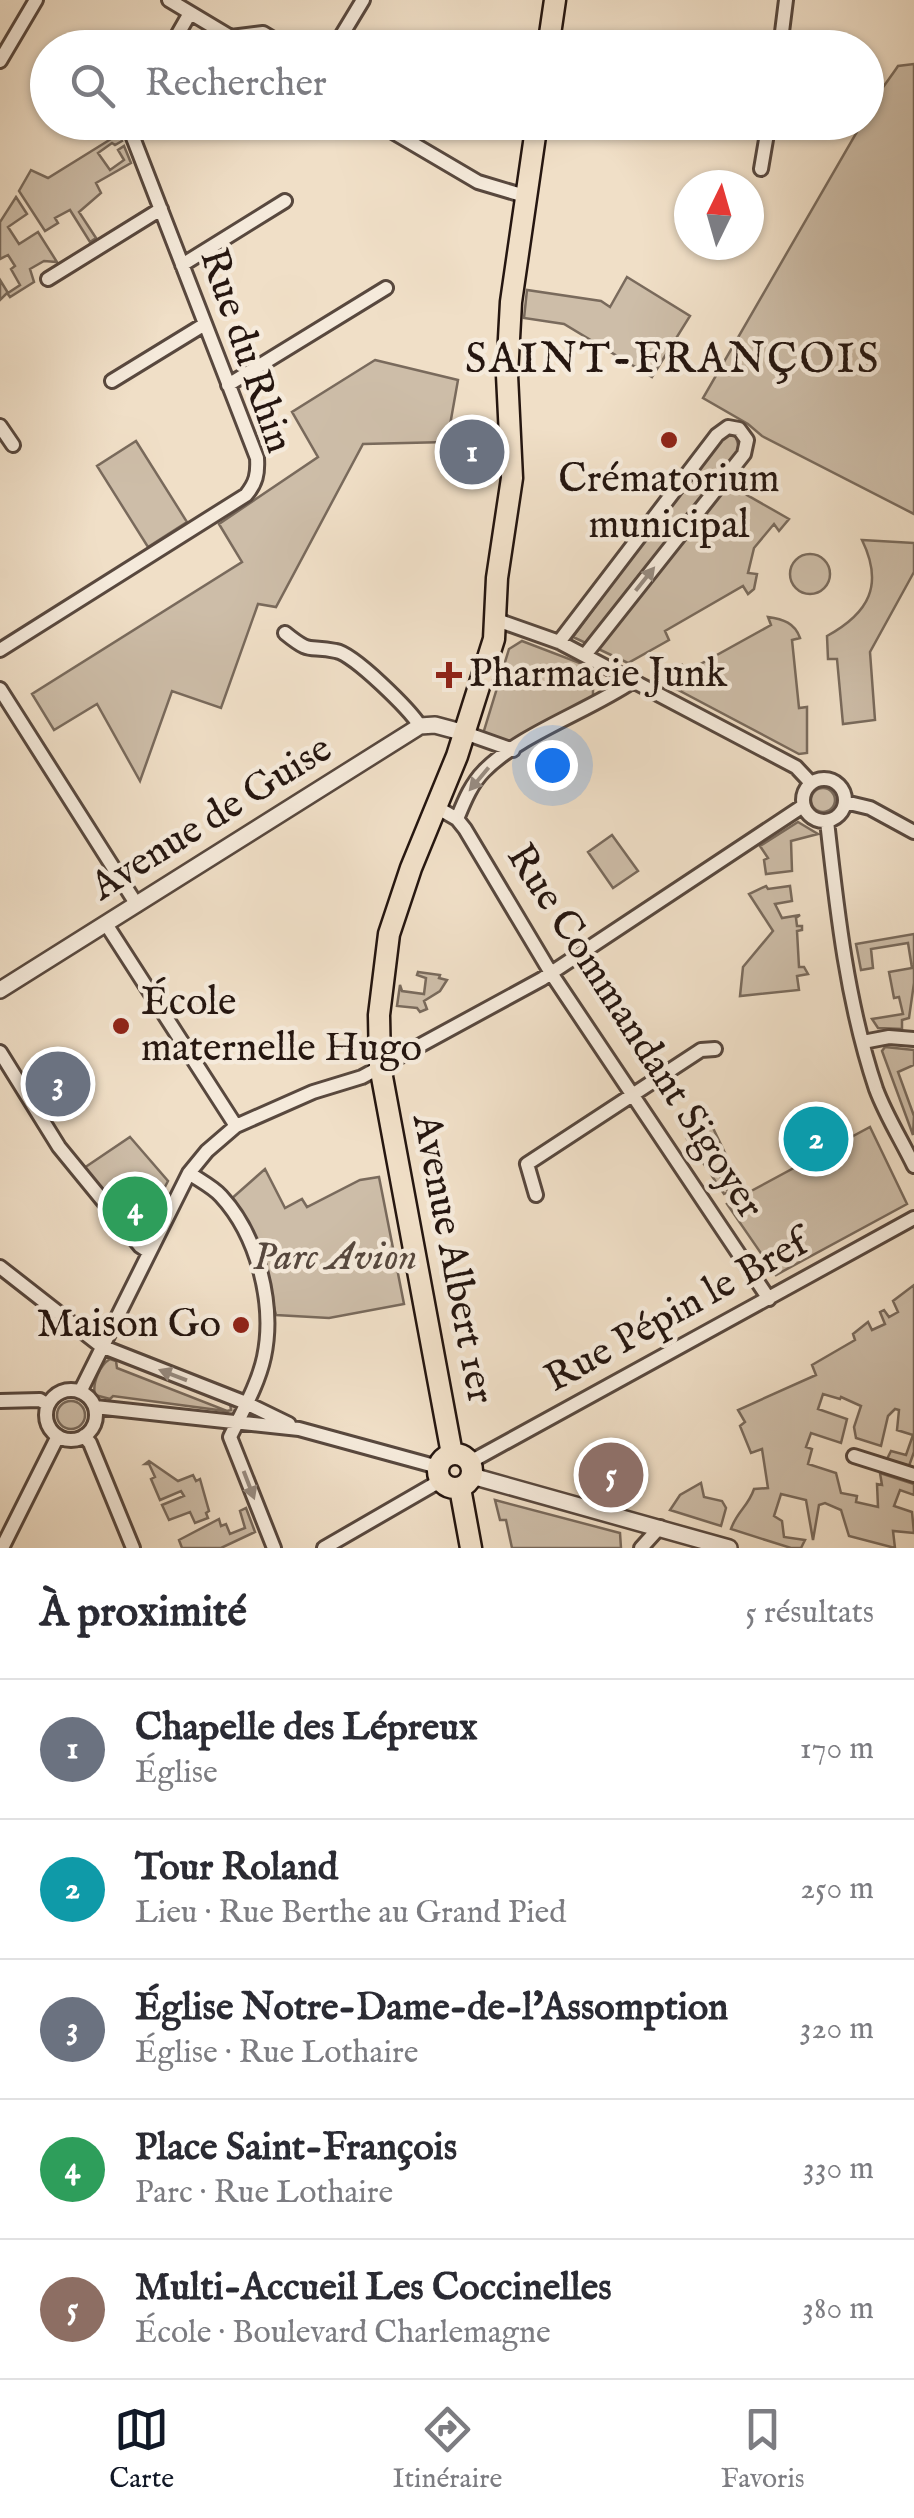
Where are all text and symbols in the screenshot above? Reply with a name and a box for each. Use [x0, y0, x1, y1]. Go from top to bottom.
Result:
search box [30, 30, 884, 140]
icon: search [65, 58, 120, 113]
text: Rechercher [145, 61, 327, 109]
north arrow [674, 170, 764, 260]
street label: Rue du Rhin [186, 242, 304, 460]
district label: SAINT-FRANÇOIS [465, 334, 881, 387]
pin: 1 [440, 414, 504, 490]
marker: Crématorium municipal [658, 429, 680, 451]
place label: Crématorium municipal [558, 455, 780, 552]
one-way arrow [634, 566, 655, 591]
place label: Pharmacie Junk [469, 650, 728, 701]
marker: Pharmacie Junk [438, 664, 460, 686]
street label: Avenue de Guise [81, 724, 342, 914]
your location [527, 740, 578, 791]
one-way arrow [469, 767, 490, 792]
street label: Rue Commandant Sigoyer [494, 835, 775, 1229]
place label: École maternelle Hugo [141, 977, 422, 1075]
marker: École maternelle Hugo [110, 1015, 132, 1037]
pin: 3 [26, 1046, 90, 1122]
pin: 2 [784, 1102, 848, 1176]
street label: Avenue Albert 1er [399, 1109, 505, 1408]
pin: 4 [102, 1172, 168, 1246]
street label: Rue Pépin le Bref [536, 1215, 823, 1405]
park label: Parc Avion [253, 1233, 417, 1284]
place label: Maison Go [37, 1300, 221, 1351]
marker: Maison Go [230, 1314, 252, 1336]
one-way arrow [158, 1367, 188, 1382]
pin: 5 [578, 1438, 644, 1512]
one-way arrow [242, 1470, 258, 1500]
text: À proximité [40, 1587, 247, 1640]
text: 5 résultats [745, 1593, 874, 1634]
text: Chapelle des Lépreux [135, 1705, 477, 1753]
text: 1 [67, 1729, 78, 1770]
text: 170 m [800, 1729, 874, 1770]
text: Église [135, 1753, 218, 1794]
text: Tour Roland [135, 1845, 338, 1893]
text: 2 [65, 1869, 80, 1910]
text: 250 m [800, 1869, 874, 1910]
text: Lieu · Rue Berthe au Grand Pied [135, 1893, 566, 1934]
text: Église Notre-Dame-de-l'Assomption [135, 1985, 728, 2033]
text: 3 [67, 2009, 78, 2050]
text: 320 m [800, 2009, 874, 2050]
text: Église · Rue Lothaire [135, 2033, 418, 2074]
text: Place Saint-François [135, 2125, 457, 2173]
text: 4 [65, 2149, 80, 2190]
text: 330 m [803, 2149, 874, 2190]
text: Parc · Rue Lothaire [135, 2173, 393, 2214]
text: Multi-Accueil Les Coccinelles [135, 2265, 612, 2313]
text: 5 [67, 2289, 78, 2330]
text: 380 m [802, 2289, 874, 2330]
text: École · Boulevard Charlemagne [135, 2313, 551, 2354]
tab: Carte [109, 2402, 174, 2497]
tab: Itinéraire [393, 2402, 502, 2497]
tab: Favoris [721, 2402, 805, 2497]

